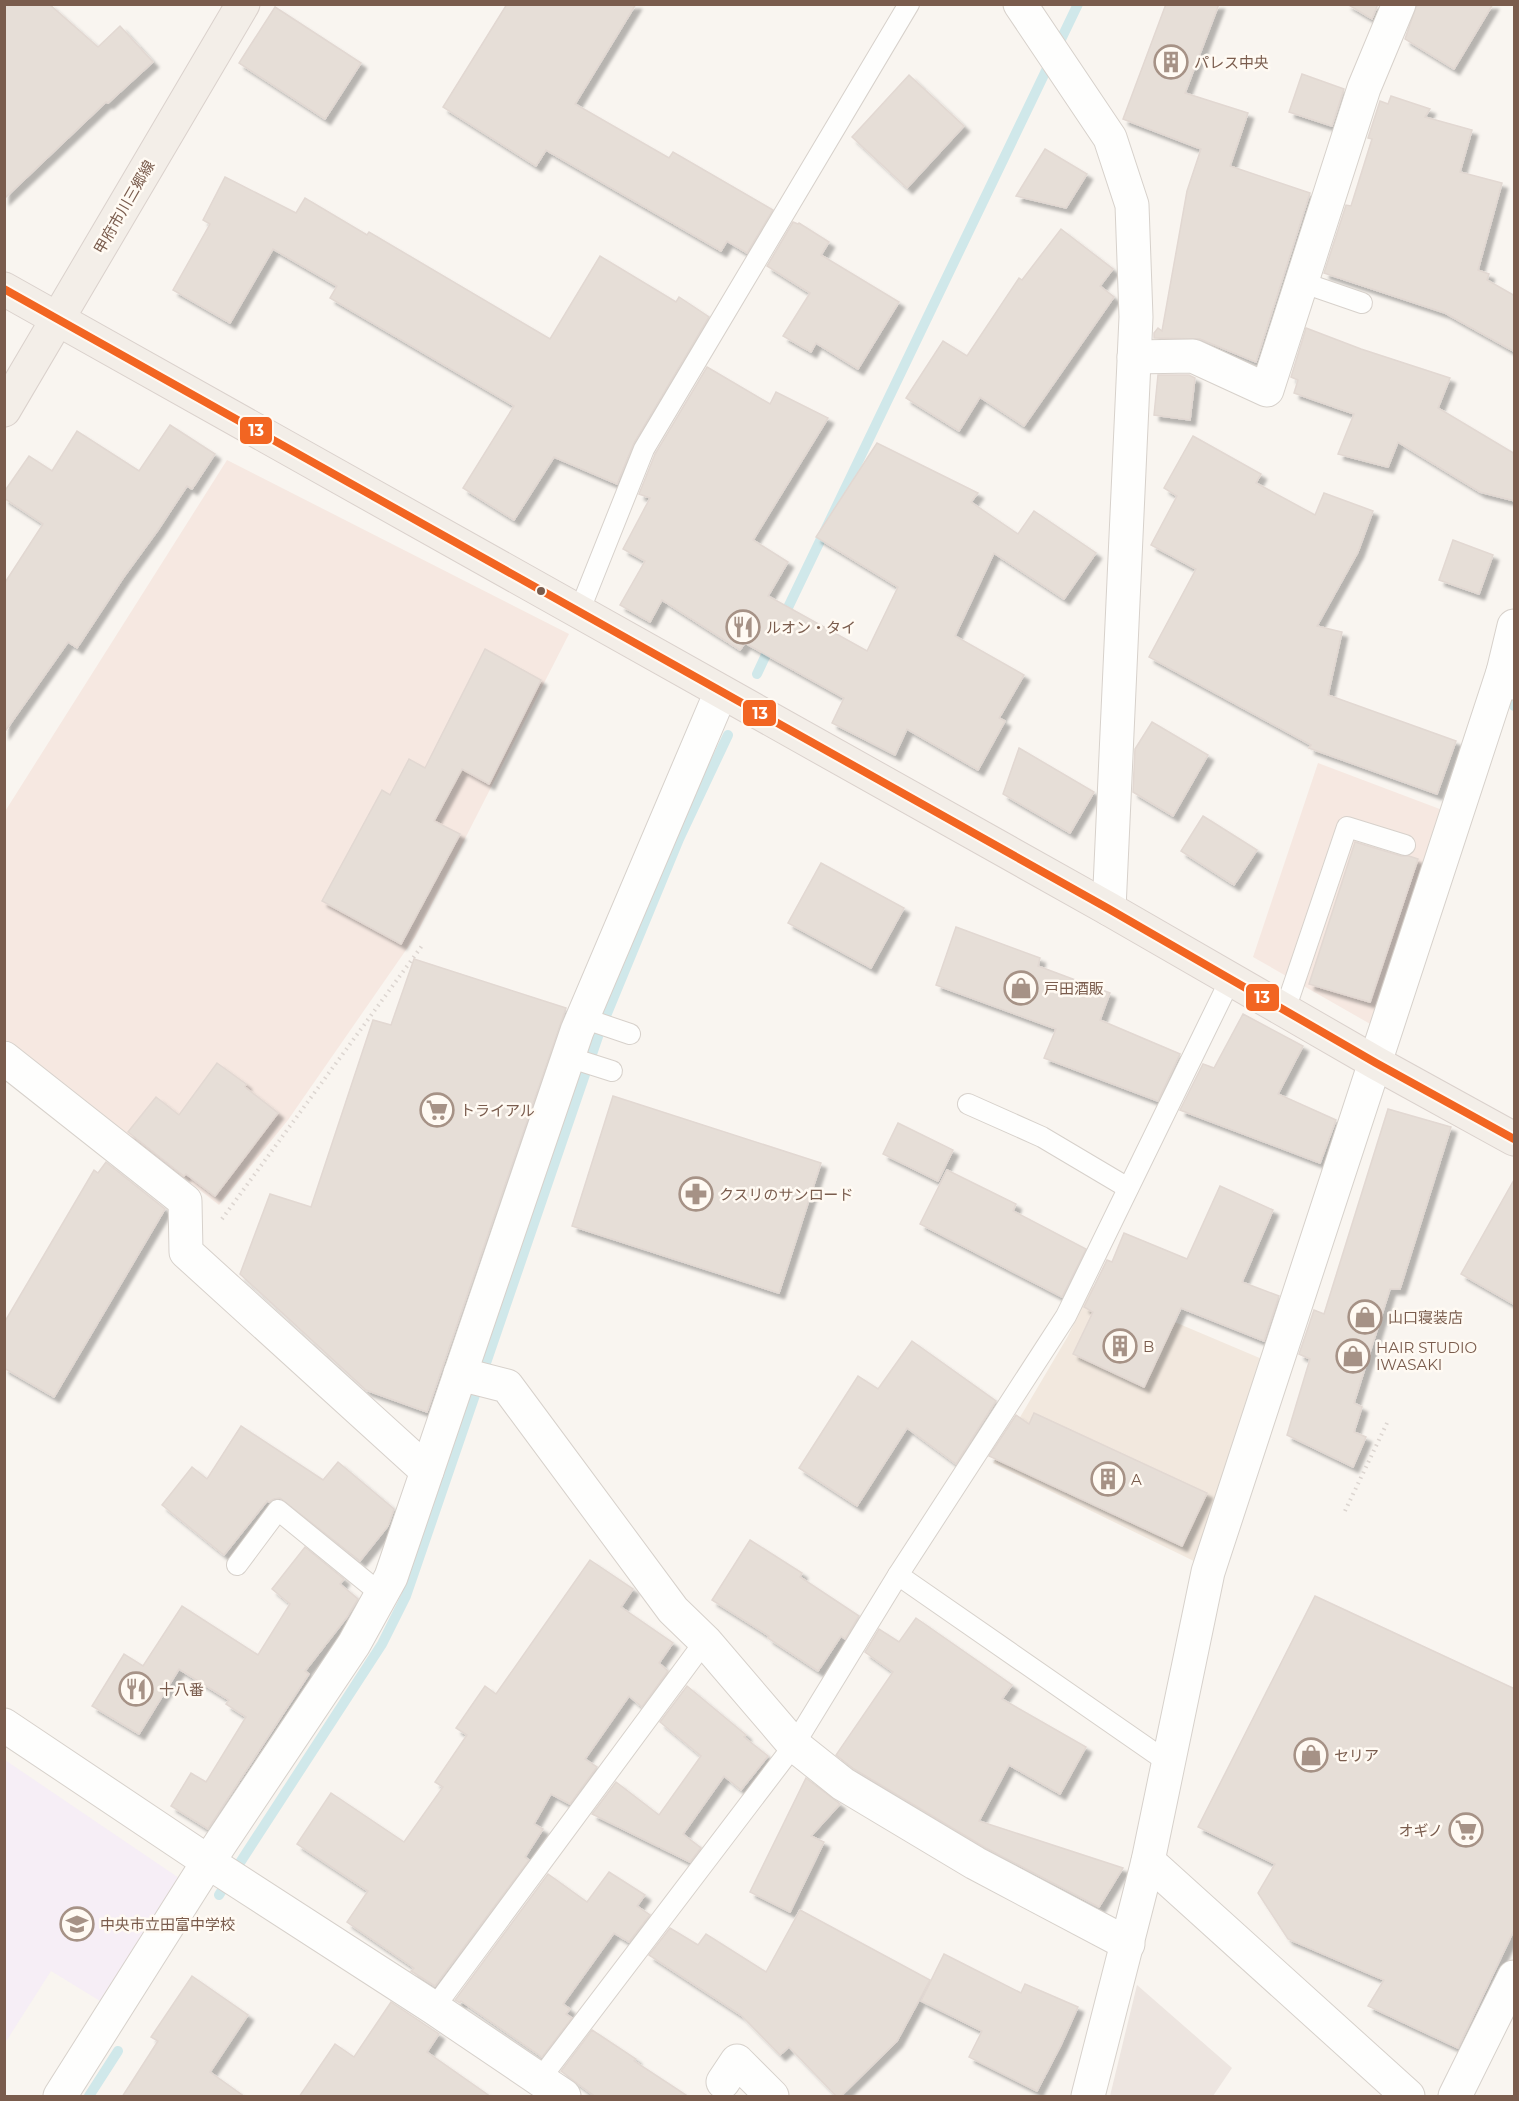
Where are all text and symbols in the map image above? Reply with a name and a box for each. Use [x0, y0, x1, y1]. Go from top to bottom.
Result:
building icon: パレス中央 [1153, 44, 1189, 80]
place label: パレス中央 [1194, 53, 1269, 72]
street label: 甲府市川三郷線 [90, 157, 158, 257]
line badge: 13 [239, 416, 273, 445]
text: 13 [248, 421, 264, 440]
unlabelled marker [535, 585, 547, 597]
restaurant icon: ルオン・タイ [725, 609, 761, 645]
place label: ルオン・タイ [766, 618, 856, 637]
line badge: 13 [742, 699, 777, 727]
text: 13 [752, 704, 768, 723]
shop icon: 戸田酒販 [1003, 970, 1039, 1006]
place label: 戸田酒販 [1044, 979, 1104, 998]
line badge: 13 [1245, 983, 1280, 1012]
text: 13 [1254, 988, 1270, 1007]
supermarket icon: トライアル [419, 1092, 455, 1128]
place label: トライアル [460, 1101, 535, 1120]
pharmacy icon: クスリのサンロード [678, 1176, 714, 1212]
place label: クスリのサンロード [719, 1185, 854, 1204]
shop icon: 山口寝装店 [1347, 1299, 1383, 1335]
place label: 山口寝装店 [1388, 1308, 1463, 1327]
building icon: B [1102, 1328, 1138, 1364]
place label: B [1143, 1337, 1154, 1356]
shop icon: HAIR STUDIO IWASAKI [1335, 1338, 1371, 1374]
place label: HAIR STUDIO IWASAKI [1376, 1338, 1477, 1374]
building icon: A [1090, 1461, 1126, 1497]
place label: A [1131, 1470, 1142, 1489]
restaurant icon: 十八番 [118, 1671, 154, 1707]
place label: 十八番 [159, 1680, 204, 1699]
shop icon: セリア [1293, 1737, 1329, 1773]
place label: セリア [1334, 1746, 1379, 1765]
supermarket icon: オギノ [1448, 1812, 1484, 1848]
place label: オギノ [1399, 1821, 1443, 1840]
school or university icon: 中央市立田富中学校 [59, 1906, 95, 1942]
place label: 中央市立田富中学校 [100, 1915, 235, 1934]

